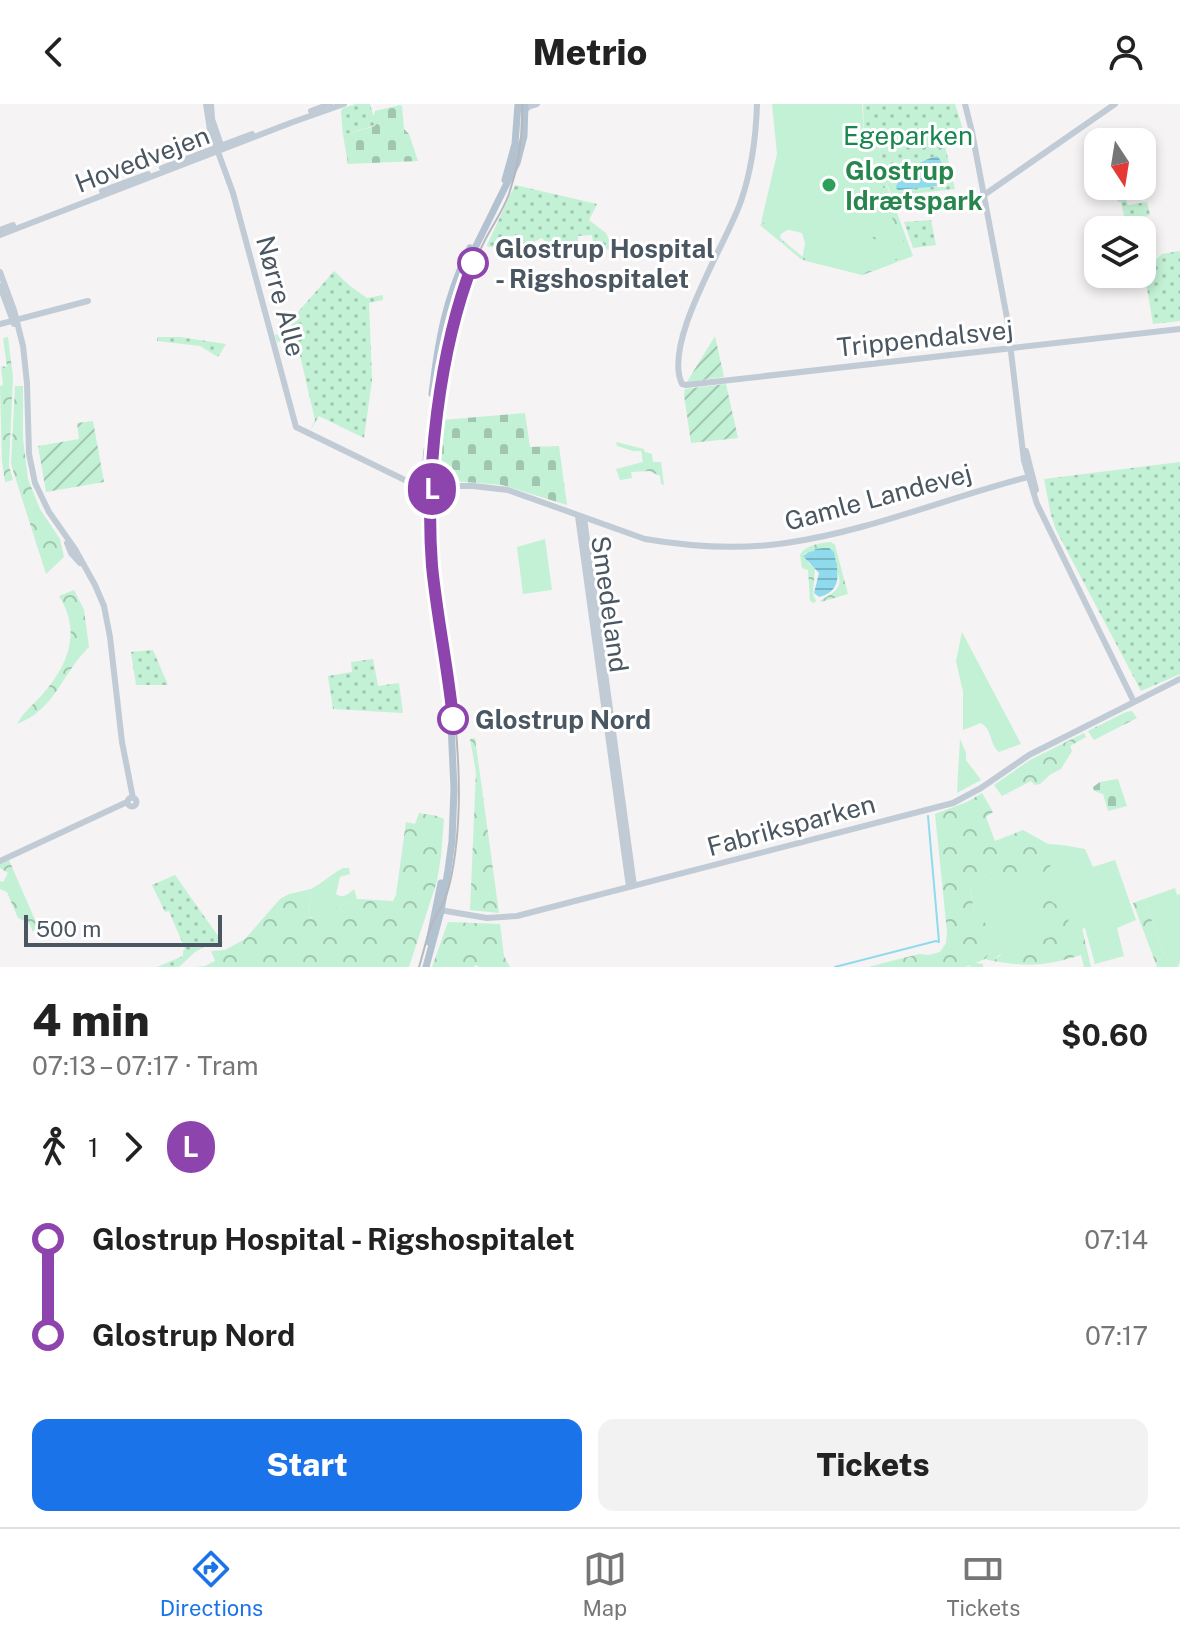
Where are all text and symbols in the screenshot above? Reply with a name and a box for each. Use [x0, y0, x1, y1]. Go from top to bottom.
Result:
icon: back [32, 30, 76, 74]
icon: person [1104, 30, 1148, 74]
text: Metrio [533, 31, 647, 73]
street label: Hovedvejen [70, 119, 214, 199]
park label: Egeparken [843, 120, 973, 151]
north arrow [1084, 128, 1156, 200]
map controls [1084, 128, 1156, 288]
place label: Glostrup Idrætspark [845, 155, 983, 216]
marker: Glostrup Idrætspark [820, 176, 838, 194]
button: layers [1084, 216, 1156, 288]
street label: Nørre Alle [250, 232, 312, 360]
place label: Glostrup Hospital - Rigshospitalet [495, 233, 715, 294]
marker: Glostrup Hospital - Rigshospitalet [458, 248, 488, 278]
street label: Trippendalsvej [835, 313, 1015, 363]
street label: Gamle Landevej [781, 457, 975, 537]
line badge: L [406, 463, 458, 515]
text: L [424, 472, 440, 505]
street label: Smedeland [585, 534, 635, 674]
marker: Glostrup Nord [438, 704, 468, 734]
place label: Glostrup Nord [475, 704, 651, 735]
street label: Fabriksparken [703, 788, 879, 862]
scale bar [24, 911, 222, 947]
text: 500 m [36, 916, 101, 942]
text: 4 min [32, 994, 150, 1046]
text: $0.60 [1061, 1017, 1148, 1053]
text: 07:13 – 07:17 · Tram [32, 1050, 258, 1081]
icon: walk [32, 1125, 76, 1169]
icon: forward [111, 1125, 155, 1169]
text: L [183, 1130, 199, 1163]
text: 1 [88, 1132, 99, 1163]
text: Glostrup Hospital - Rigshospitalet [92, 1221, 575, 1257]
text: 07:14 [1084, 1224, 1148, 1255]
text: Glostrup Nord [92, 1317, 295, 1353]
text: 07:17 [1085, 1320, 1148, 1351]
button: Start [32, 1419, 582, 1511]
button: Tickets [598, 1419, 1148, 1511]
tab: Directions [160, 1547, 263, 1621]
tab: Map [582, 1547, 627, 1621]
tab: Tickets [947, 1547, 1020, 1621]

